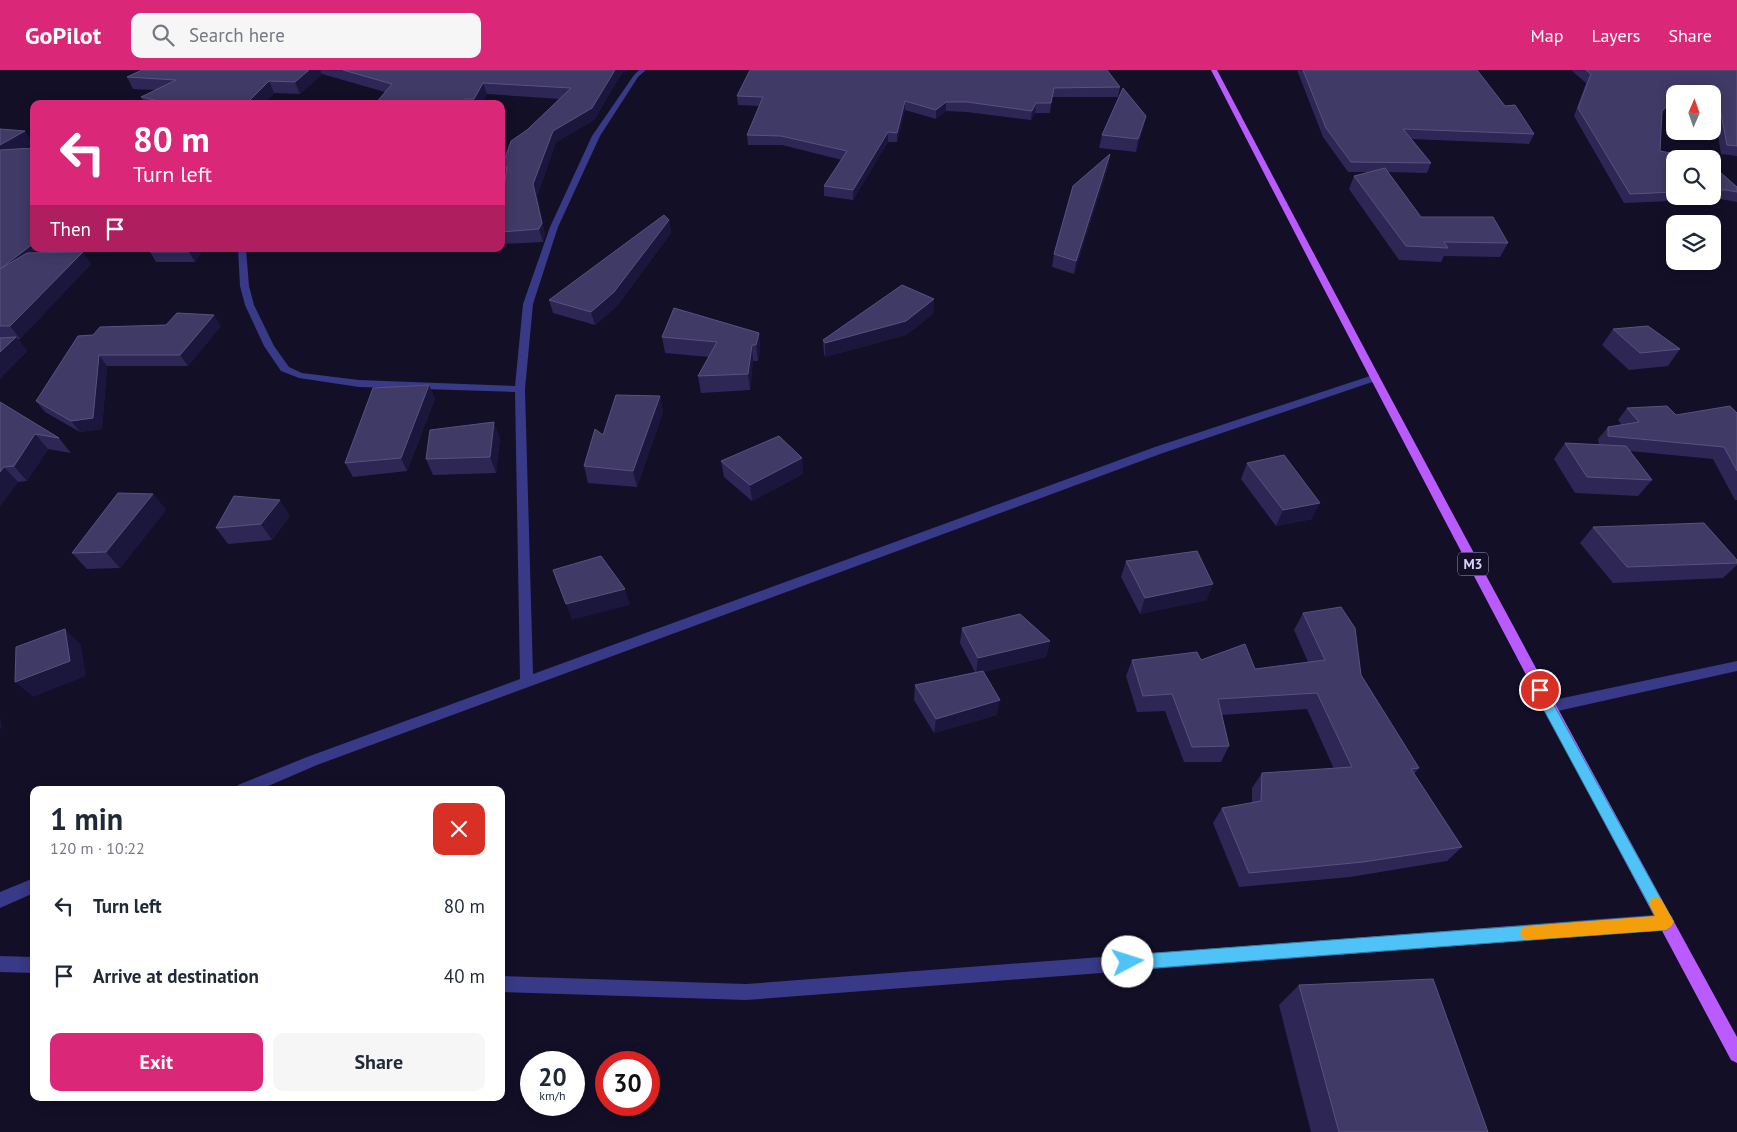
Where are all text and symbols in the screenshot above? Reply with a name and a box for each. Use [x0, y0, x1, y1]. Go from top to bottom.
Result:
search box [131, 13, 481, 58]
text: GoPilot [25, 20, 101, 51]
icon: search [149, 21, 177, 49]
text: Search here [189, 23, 285, 47]
text: Map [1531, 24, 1563, 47]
text: Layers [1591, 24, 1640, 47]
text: Share [1668, 24, 1712, 47]
north arrow [1666, 85, 1721, 140]
map controls [1666, 85, 1721, 270]
text: 80 m [133, 116, 210, 162]
icon: left [50, 120, 115, 185]
button: search [1666, 150, 1721, 205]
text: Turn left [133, 160, 212, 188]
icon: arrive [101, 215, 129, 243]
button: layers [1666, 215, 1721, 270]
text: Then [50, 217, 91, 241]
road number: M3 [1458, 552, 1488, 576]
pin [1519, 669, 1561, 711]
icon: arrive [1526, 676, 1554, 704]
text: 1 min [50, 799, 123, 838]
button: close [433, 803, 485, 855]
text: 120 m · 10:22 [50, 838, 145, 858]
icon: left [50, 892, 78, 920]
text: Turn left [93, 894, 162, 918]
text: 80 m [444, 894, 485, 918]
position arrow [1101, 935, 1153, 987]
icon: arrive [50, 962, 78, 990]
text: Arrive at destination [93, 964, 259, 988]
text: 40 m [444, 964, 485, 988]
button: Exit [50, 1033, 263, 1091]
button: Share [273, 1033, 485, 1091]
speed limit sign: 30 [595, 1051, 660, 1116]
text: 20 [538, 1061, 567, 1093]
text: km/h [539, 1088, 566, 1103]

